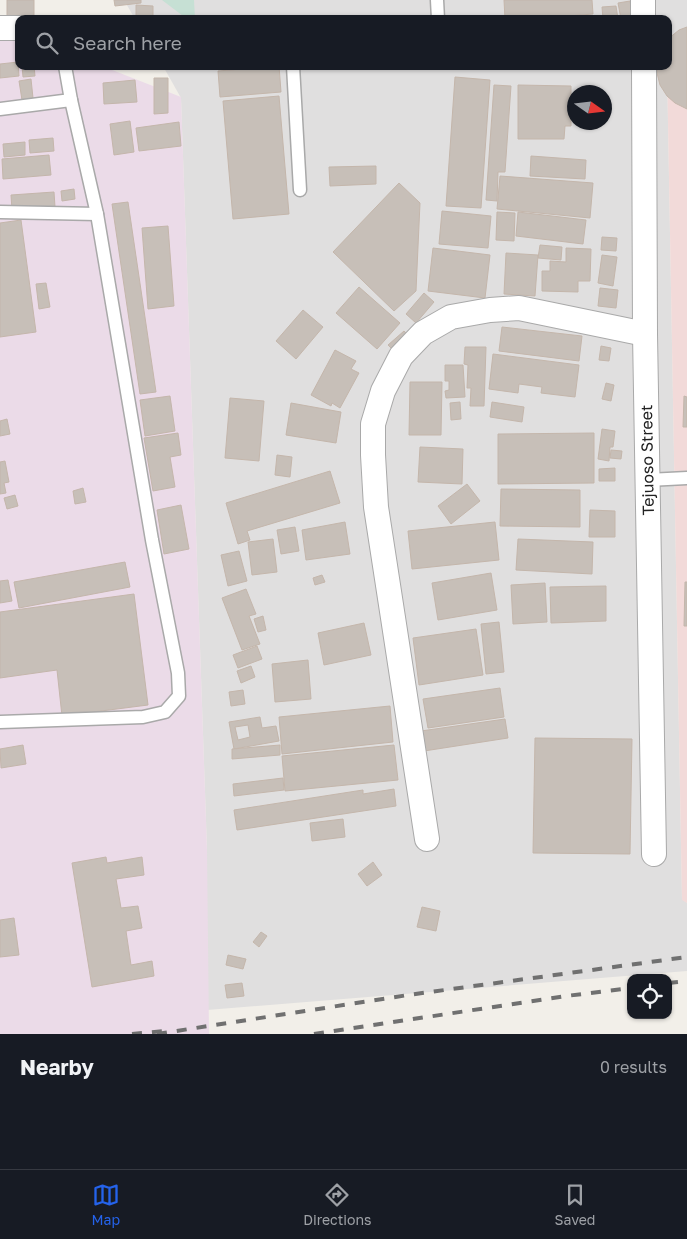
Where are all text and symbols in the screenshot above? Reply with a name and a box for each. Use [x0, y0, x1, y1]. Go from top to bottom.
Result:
search box [15, 15, 672, 70]
icon: search [33, 29, 61, 57]
text: Search here [73, 31, 182, 54]
north arrow [567, 85, 612, 130]
street label: Tejuoso Street [636, 404, 658, 516]
map controls [627, 974, 672, 1019]
button: locate [627, 974, 672, 1019]
text: Nearby [20, 1054, 94, 1080]
text: 0 results [600, 1057, 667, 1077]
tab: Map [92, 1181, 120, 1228]
tab: Directions [303, 1181, 372, 1228]
tab: Saved [555, 1181, 595, 1228]

